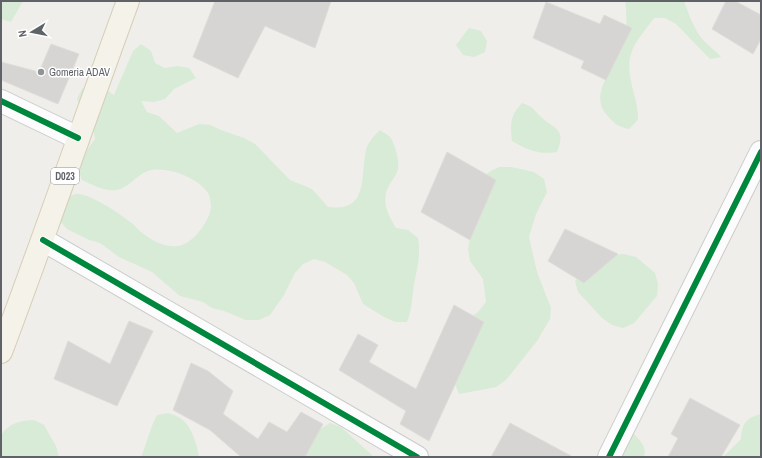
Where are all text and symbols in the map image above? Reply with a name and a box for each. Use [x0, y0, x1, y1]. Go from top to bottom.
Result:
north arrow [12, 12, 52, 52]
text: N [15, 29, 30, 38]
place label: Gomeria ADAV [49, 65, 110, 79]
marker: Gomeria ADAV [36, 67, 46, 77]
road number: D023 [51, 168, 79, 184]

